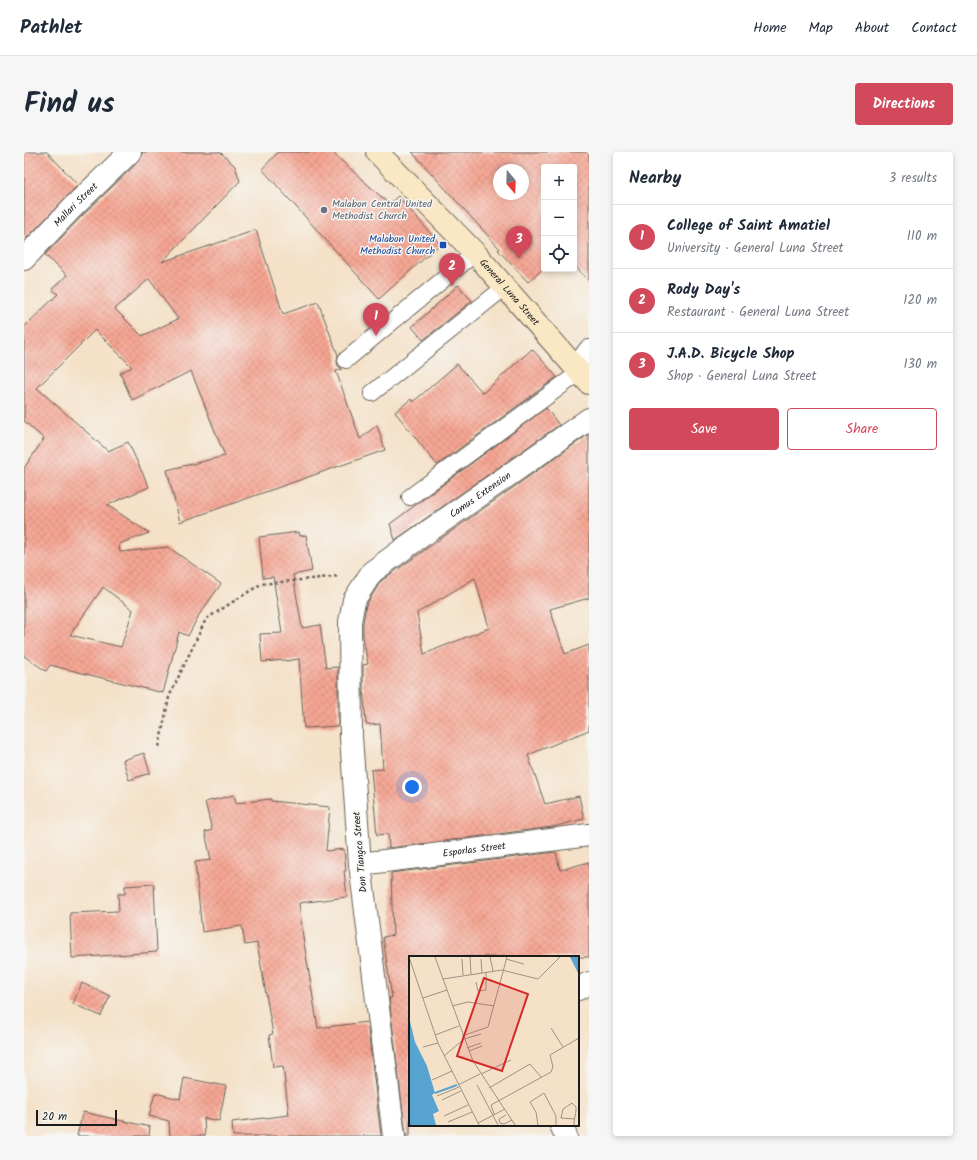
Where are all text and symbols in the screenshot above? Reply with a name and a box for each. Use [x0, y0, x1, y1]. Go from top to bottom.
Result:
text: Pathlet [20, 13, 82, 43]
text: Home [753, 17, 787, 39]
text: Map [809, 17, 833, 39]
text: About [855, 17, 889, 39]
text: Contact [911, 17, 957, 39]
text: Find us [24, 82, 115, 127]
button: Directions [855, 83, 953, 125]
north arrow [493, 164, 529, 200]
map controls [541, 164, 577, 272]
button: + [541, 164, 577, 200]
text: Nearby [629, 165, 681, 192]
text: 3 results [889, 168, 937, 189]
street label: Mallari Street [50, 179, 102, 231]
place label: Malabon Central United Methodist Church [332, 196, 433, 224]
button: − [541, 200, 577, 236]
marker: Malabon Central United Methodist Church [319, 205, 329, 215]
text: College of Saint Amatiel [667, 214, 830, 238]
pin: 3 [506, 226, 532, 259]
text: 1 [640, 226, 644, 247]
text: 110 m [907, 226, 937, 247]
place label: Malabon United Methodist Church [360, 231, 436, 259]
button: locate [541, 236, 577, 272]
text: University · General Luna Street [667, 238, 844, 259]
marker: Malabon United Methodist Church [438, 240, 448, 250]
pin: 2 [439, 253, 465, 286]
street label: General Luna Street [476, 255, 543, 329]
text: Rody Day's [667, 278, 740, 302]
text: 2 [638, 290, 646, 311]
text: 120 m [903, 290, 937, 311]
text: Restaurant · General Luna Street [667, 302, 849, 323]
pin: 1 [363, 303, 389, 336]
text: J.A.D. Bicycle Shop [667, 342, 795, 366]
text: 3 [638, 354, 646, 375]
text: 130 m [903, 354, 937, 375]
text: Shop · General Luna Street [667, 366, 816, 387]
button: Save [629, 408, 779, 450]
button: Share [787, 408, 937, 450]
street label: Camus Extension [446, 468, 514, 522]
your location [402, 777, 422, 797]
street label: Don Tiangco Street [348, 811, 372, 893]
street label: Esporlas Street [442, 838, 507, 862]
inset map [409, 956, 579, 1126]
scale bar [36, 1108, 117, 1127]
text: 20 m [42, 1108, 67, 1126]

